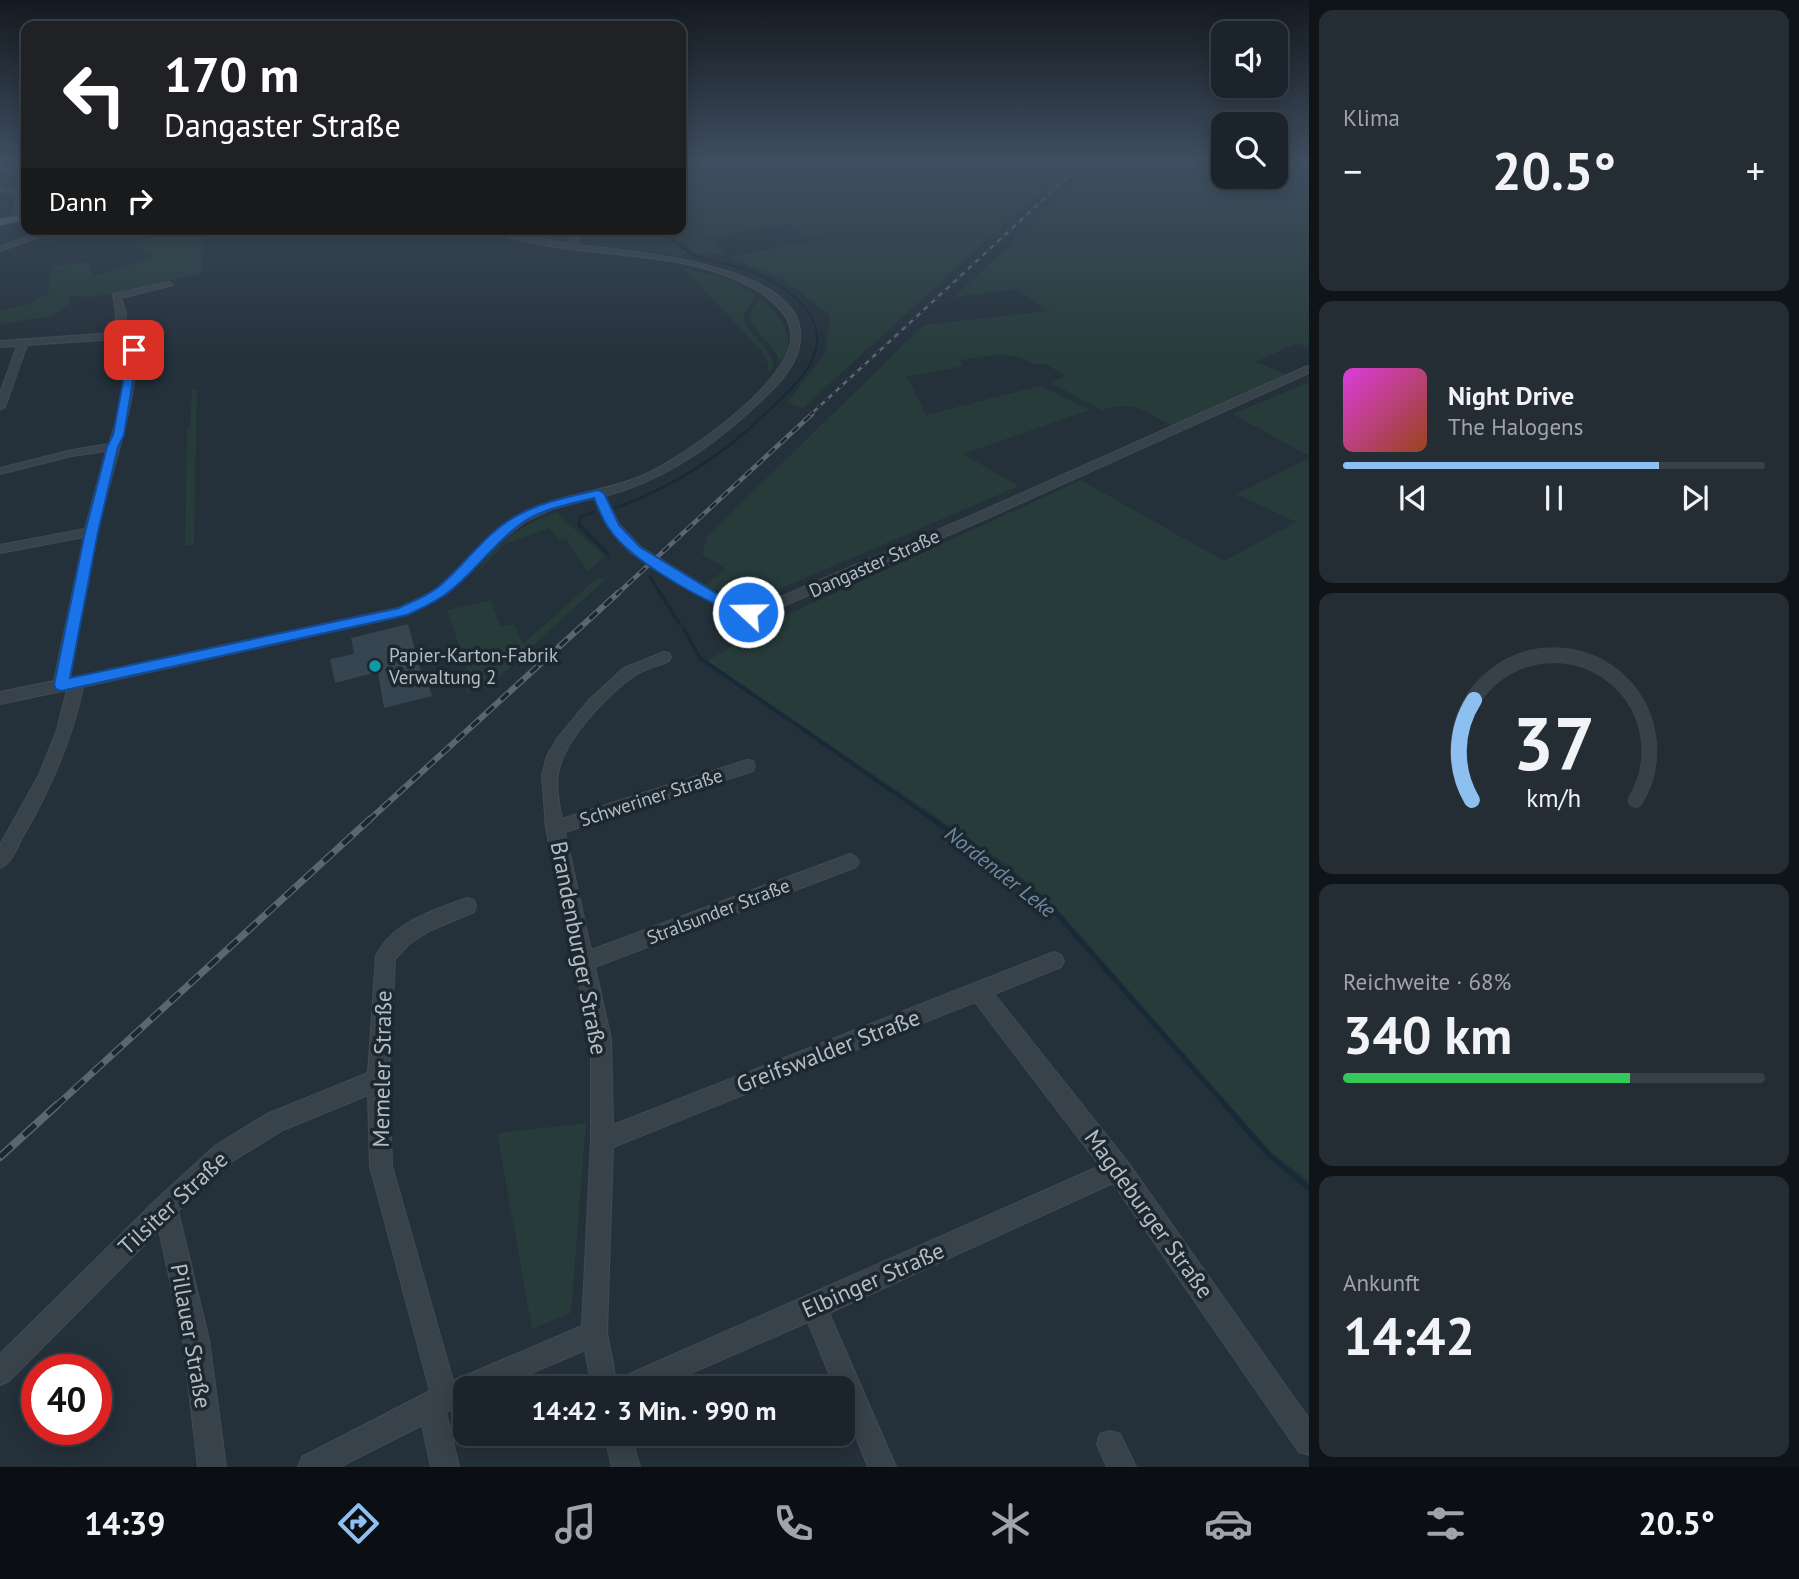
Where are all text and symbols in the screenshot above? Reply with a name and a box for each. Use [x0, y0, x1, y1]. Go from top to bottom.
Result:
map controls [1211, 21, 1288, 189]
button: sound [1211, 21, 1288, 98]
text: 170 m [164, 42, 299, 106]
icon: left [49, 49, 140, 140]
text: Klima [1343, 103, 1400, 132]
text: Dangaster Straße [164, 104, 401, 146]
button: search [1211, 112, 1288, 189]
text: 20.5° [1492, 137, 1616, 204]
text: − [1343, 146, 1362, 195]
text: + [1746, 146, 1765, 195]
icon: right [121, 182, 159, 220]
text: Dann [49, 185, 107, 218]
pin [104, 320, 164, 380]
icon: arrive [115, 331, 153, 369]
text: Night Drive [1448, 379, 1574, 412]
text: The Halogens [1448, 412, 1583, 441]
icon: previous [1394, 479, 1432, 517]
icon: pause [1535, 479, 1573, 517]
icon: next [1676, 479, 1714, 517]
street label: Dangaster Straße [805, 523, 943, 603]
position arrow [711, 575, 785, 649]
place label: Papier-Karton-Fabrik Verwaltung 2 [388, 643, 558, 689]
marker: Papier-Karton-Fabrik Verwaltung 2 [367, 658, 383, 674]
text: 37 [1513, 696, 1595, 790]
street label: Schweriner Straße [576, 763, 726, 831]
text: km/h [1527, 781, 1581, 813]
water label: Nordender Leke [940, 820, 1061, 923]
street label: Brandenburger Straße [545, 839, 614, 1057]
street label: Stralsunder Straße [643, 873, 793, 949]
text: Reichweite · 68% [1343, 967, 1511, 996]
street label: Memeler Straße [366, 990, 397, 1148]
text: 340 km [1343, 1001, 1512, 1068]
street label: Greifswalder Straße [732, 1002, 924, 1099]
street label: Magdeburger Straße [1079, 1124, 1220, 1304]
street label: Tilsiter Straße [112, 1145, 233, 1261]
street label: Elbinger Straße [797, 1235, 948, 1324]
street label: Pillauer Straße [164, 1261, 218, 1411]
text: Ankunft [1343, 1268, 1420, 1297]
text: 14:42 [1343, 1302, 1475, 1369]
speed limit sign: 40 [21, 1354, 112, 1445]
text: 14:42 · 3 Min. · 990 m [531, 1394, 777, 1427]
icon: directions [334, 1499, 383, 1548]
icon: music [551, 1499, 600, 1548]
icon: phone [769, 1499, 818, 1548]
icon: climate [986, 1499, 1035, 1548]
icon: car [1204, 1499, 1253, 1548]
icon: filters [1421, 1499, 1470, 1548]
text: 14:39 [84, 1502, 165, 1544]
text: 20.5° [1638, 1502, 1715, 1544]

